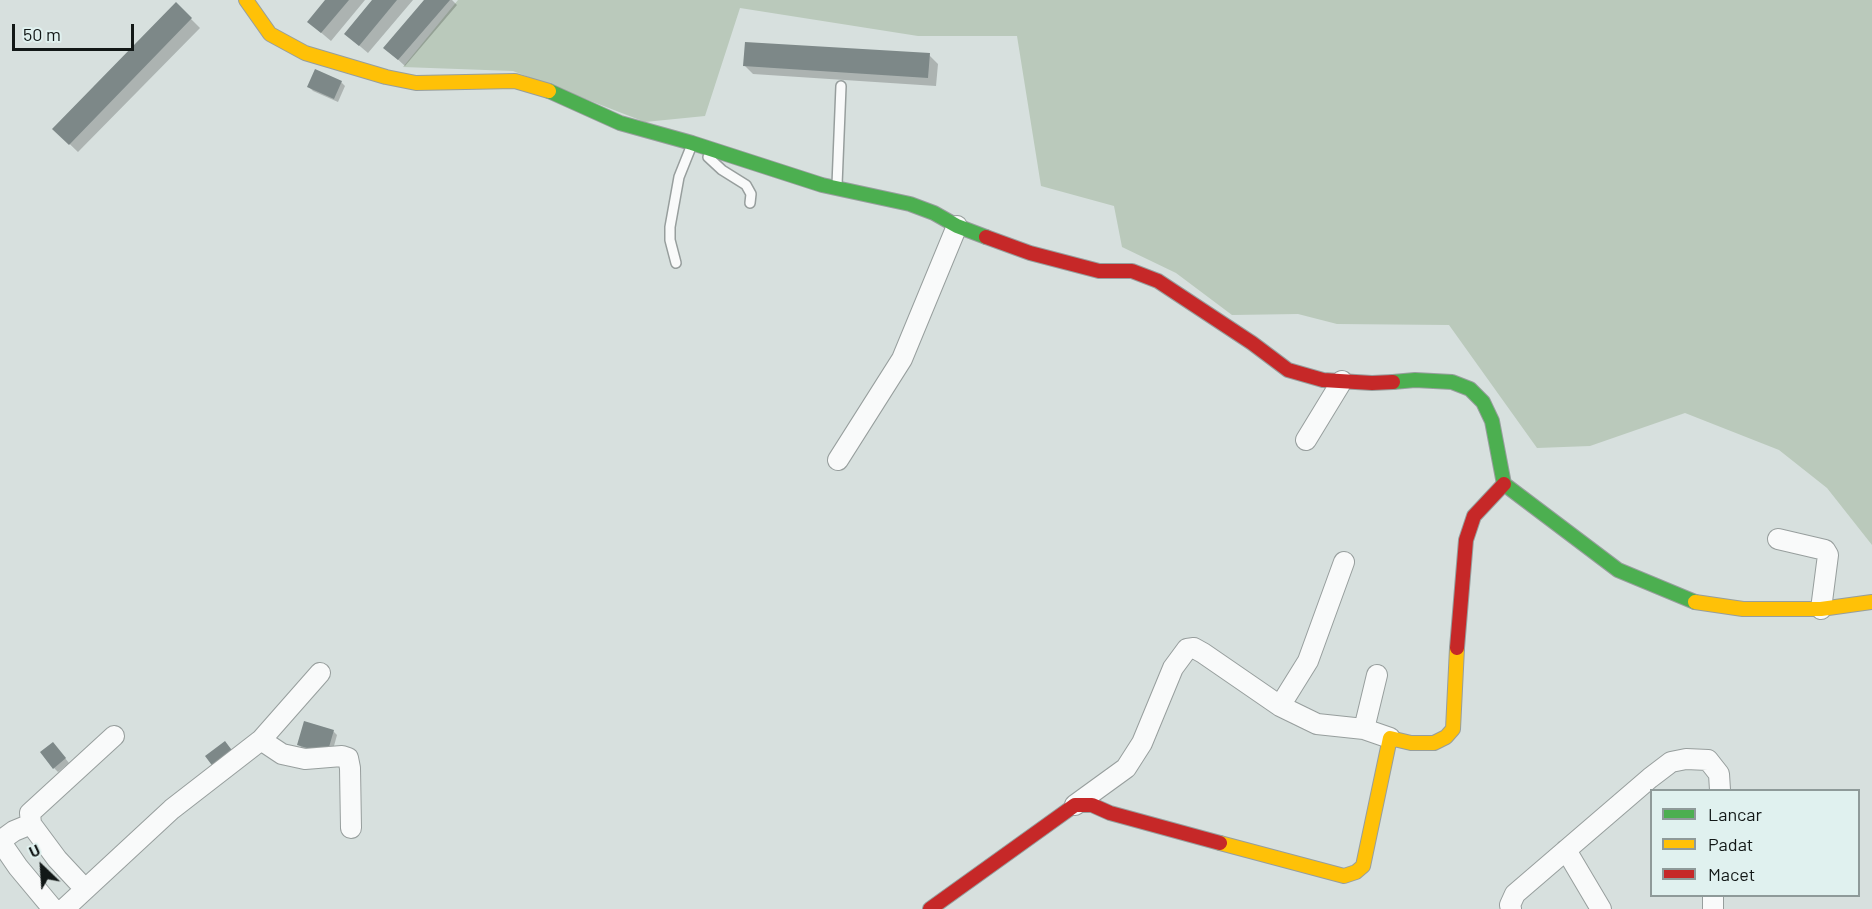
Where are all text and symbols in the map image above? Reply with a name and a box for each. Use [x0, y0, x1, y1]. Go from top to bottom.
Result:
scale bar [15, 12, 136, 50]
text: 50 m [23, 23, 61, 45]
legend [1650, 789, 1860, 897]
text: Lancar [1708, 803, 1762, 825]
text: Padat [1708, 833, 1753, 855]
north arrow [12, 837, 72, 897]
text: U [26, 839, 43, 861]
text: Macet [1708, 863, 1755, 885]

